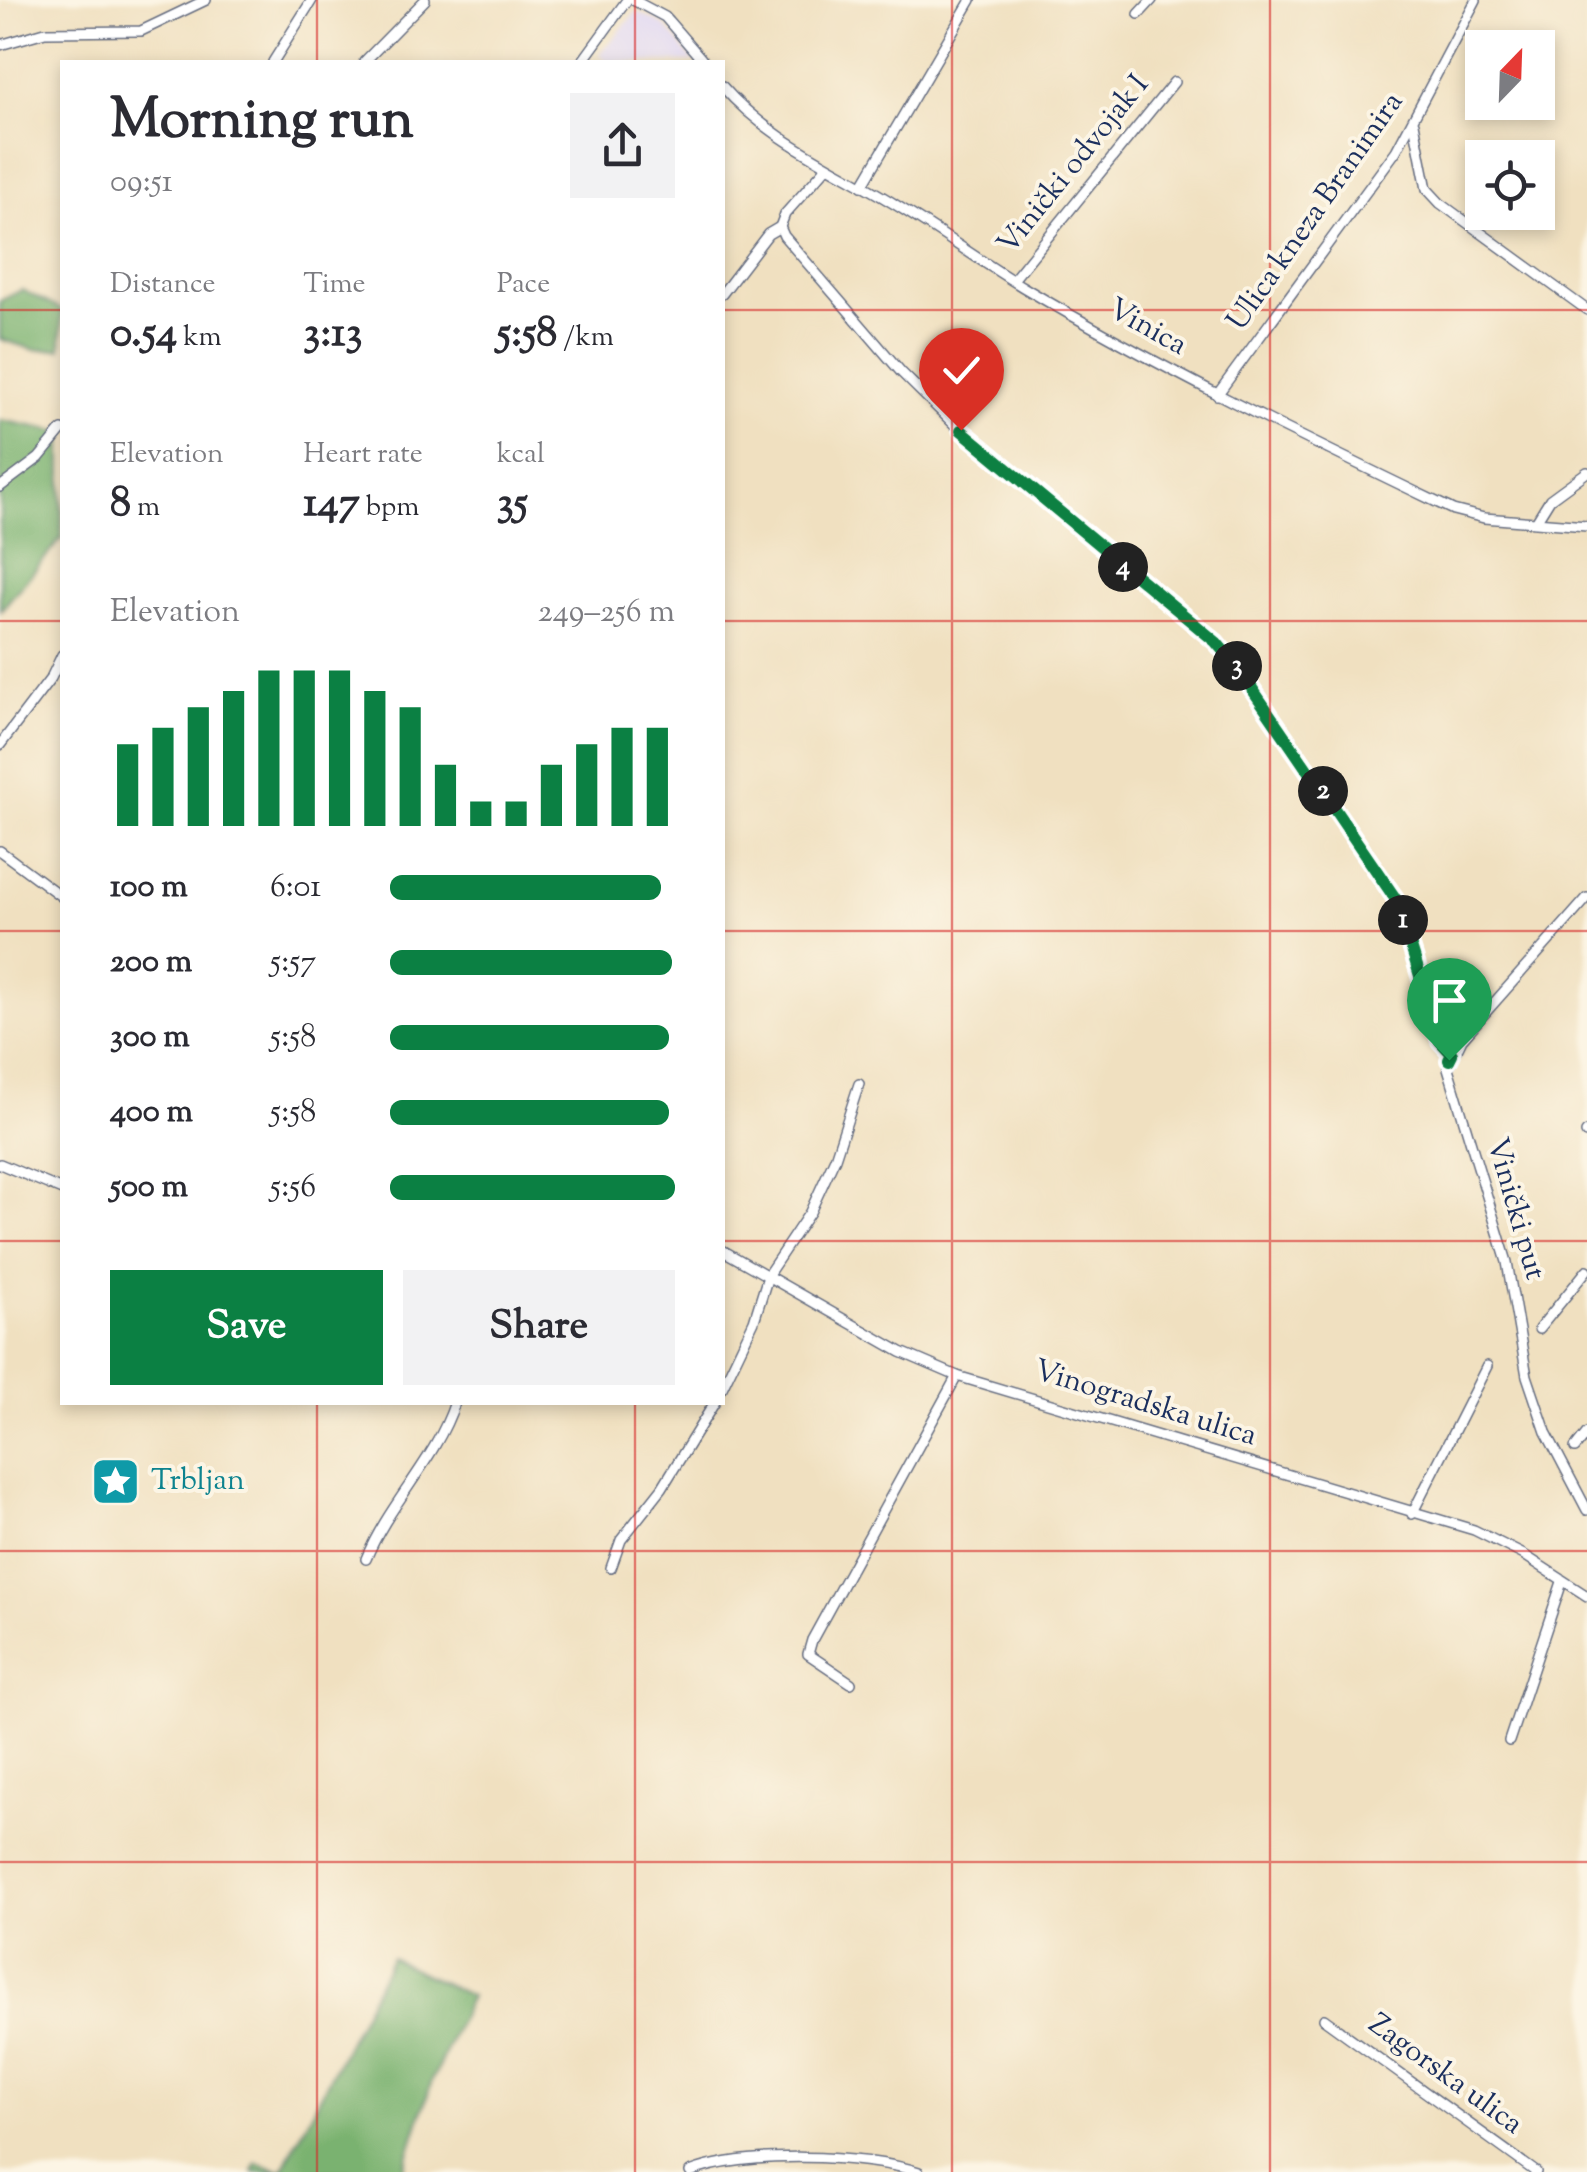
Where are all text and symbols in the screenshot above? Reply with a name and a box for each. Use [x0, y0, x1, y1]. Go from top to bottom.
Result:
north arrow [1465, 30, 1555, 120]
map controls [1465, 30, 1555, 230]
street label: Vinički odvojak I [988, 66, 1160, 264]
text: Morning run [110, 83, 414, 162]
street label: Ulica kneza Branimira [1217, 84, 1415, 340]
button: share [570, 93, 675, 198]
button: locate [1465, 140, 1555, 230]
text: 09:51 [110, 160, 173, 206]
text: Distance [110, 265, 216, 305]
text: Time [303, 265, 366, 305]
text: Pace [497, 265, 550, 305]
street label: Vinica [1100, 289, 1195, 367]
text: 0.54 [110, 305, 177, 365]
text: 3:13 [303, 305, 362, 365]
text: 5:58 [497, 305, 557, 365]
text: km [177, 318, 222, 358]
text: /km [557, 318, 614, 358]
pin [919, 328, 1004, 431]
icon: check [934, 343, 989, 398]
text: Elevation [110, 435, 224, 475]
text: Heart rate [303, 435, 423, 475]
text: kcal [497, 435, 545, 475]
text: 8 [110, 475, 131, 535]
text: 147 [303, 475, 360, 535]
text: 35 [497, 475, 528, 535]
text: m [131, 488, 160, 528]
text: bpm [360, 488, 420, 528]
pin: 4 [1098, 542, 1148, 592]
text: 4 [1116, 547, 1130, 587]
text: Elevation [110, 590, 240, 636]
text: 249–256 m [538, 590, 675, 636]
pin: 3 [1212, 641, 1262, 691]
text: 3 [1231, 646, 1243, 686]
pin: 2 [1298, 766, 1348, 816]
text: 2 [1316, 771, 1330, 811]
text: 100 m [110, 865, 188, 911]
text: 6:01 [270, 865, 321, 911]
pin: 1 [1378, 895, 1428, 945]
text: 1 [1398, 900, 1408, 940]
text: 200 m [110, 940, 192, 986]
text: 5:57 [270, 940, 316, 986]
pin [1407, 958, 1492, 1061]
icon: arrive [1422, 973, 1477, 1028]
text: 300 m [110, 1015, 190, 1061]
text: 5:58 [270, 1015, 316, 1061]
text: 400 m [110, 1090, 193, 1136]
text: 5:58 [270, 1090, 316, 1136]
street label: Vinički put [1474, 1133, 1556, 1285]
text: 500 m [110, 1165, 188, 1211]
text: 5:56 [270, 1165, 316, 1211]
button: Save [110, 1270, 383, 1385]
button: Share [403, 1270, 675, 1385]
street label: Vinogradska ulica [1028, 1350, 1262, 1458]
place icon: Trbljan [90, 1455, 142, 1507]
place label: Trbljan [151, 1460, 245, 1503]
street label: Zagorska ulica [1359, 2004, 1531, 2146]

